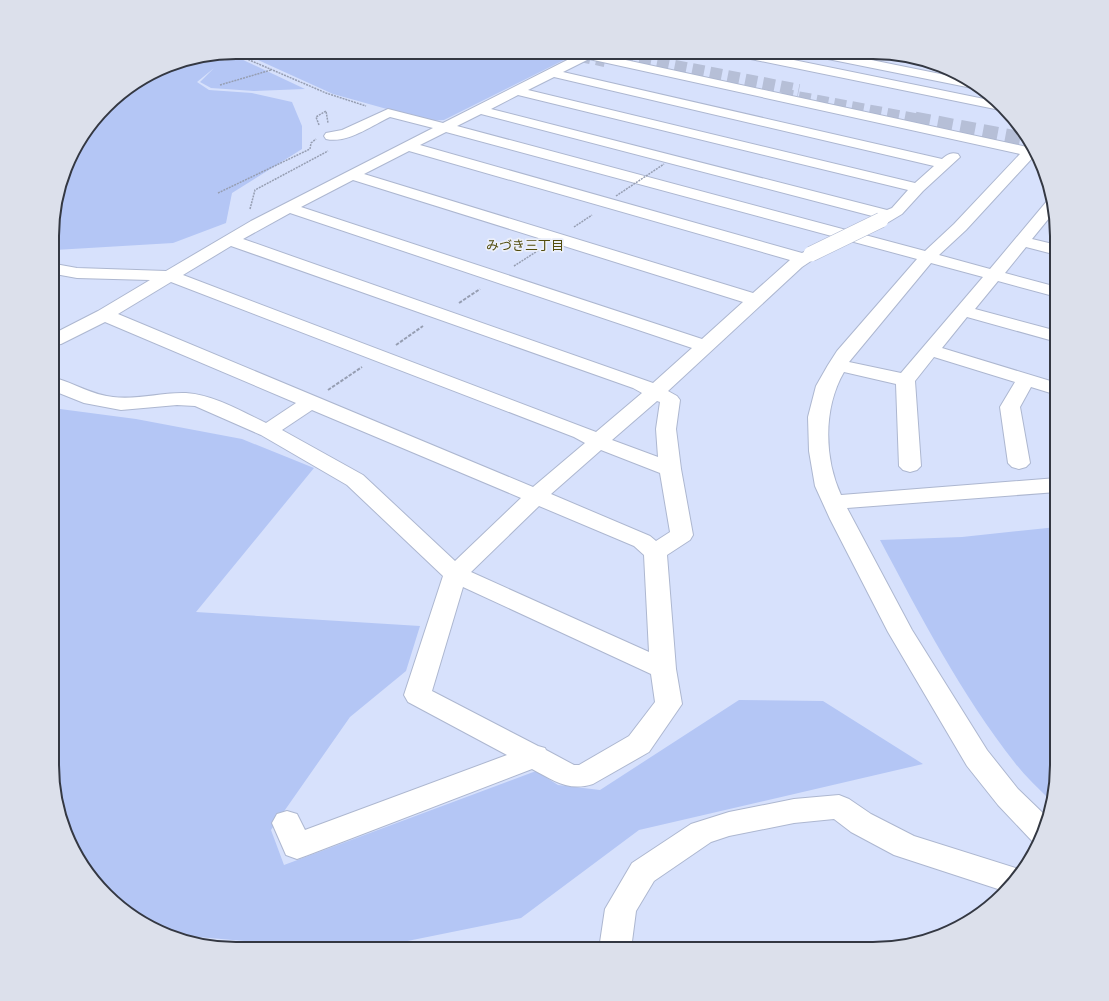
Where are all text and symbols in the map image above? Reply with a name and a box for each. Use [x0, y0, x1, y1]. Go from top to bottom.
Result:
district label: みづき三丁目 [486, 239, 564, 253]

